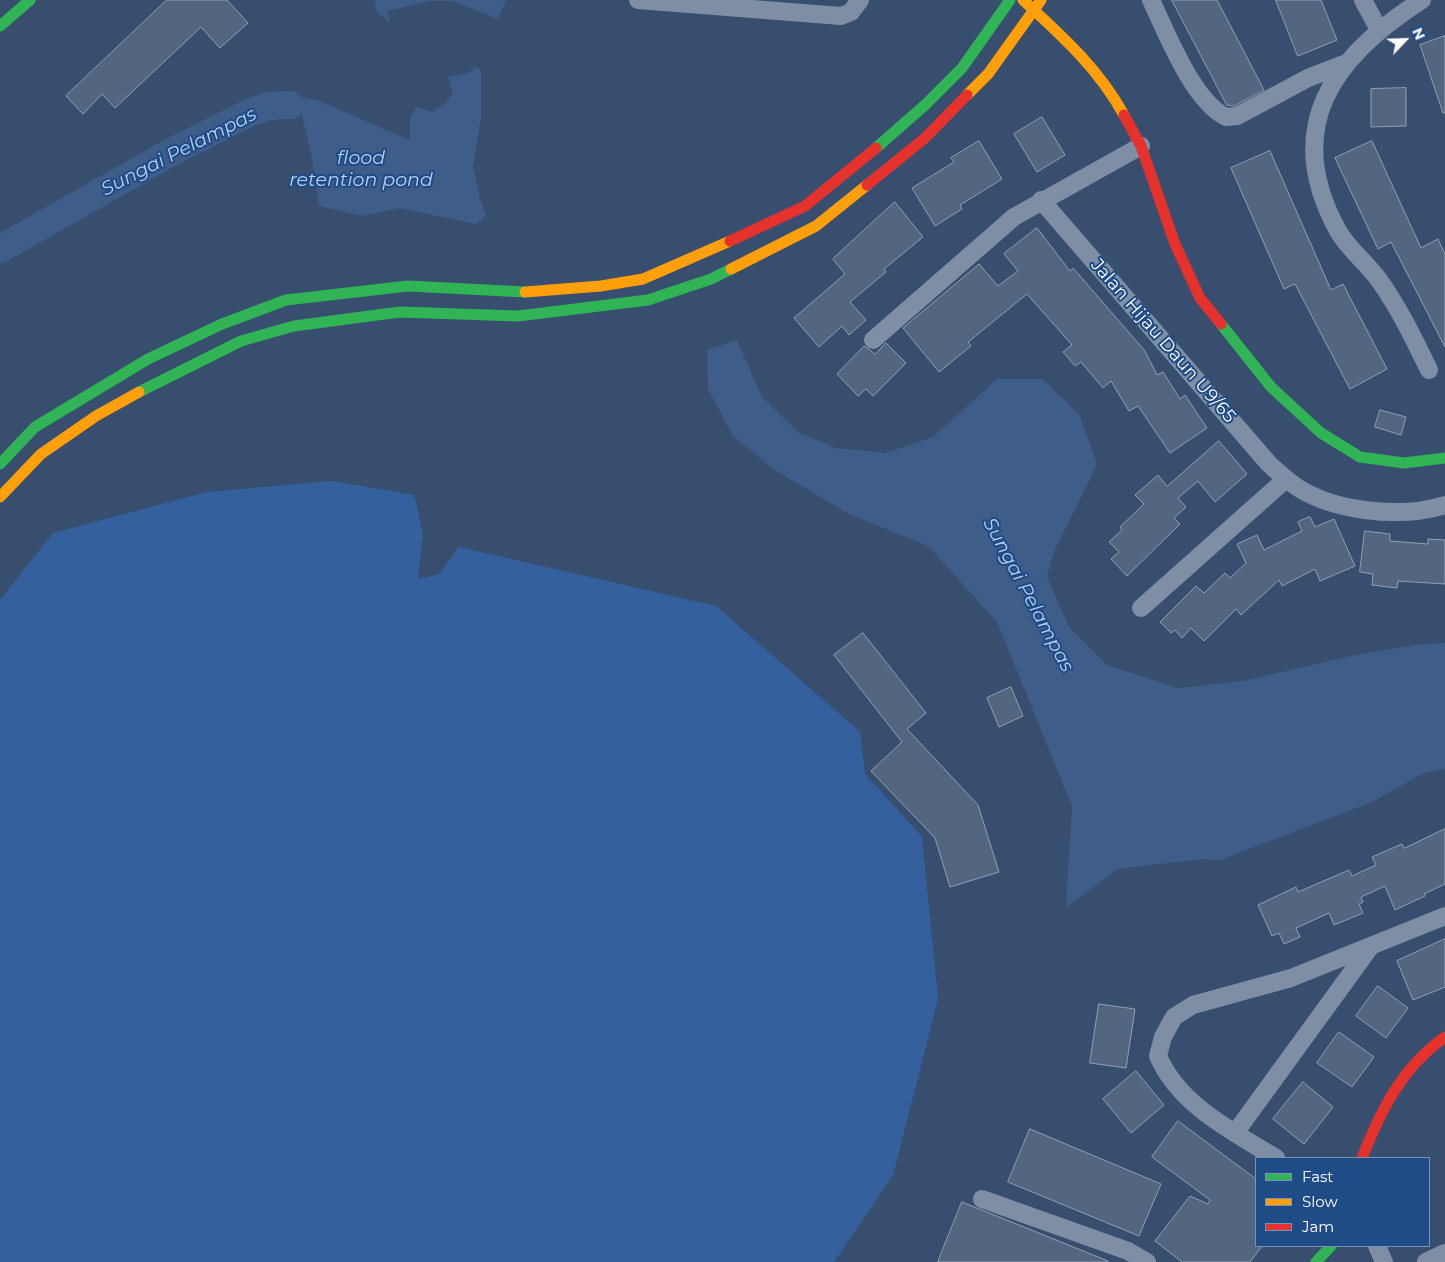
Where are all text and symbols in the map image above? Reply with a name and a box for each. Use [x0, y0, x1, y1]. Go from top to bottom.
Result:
north arrow [1380, 15, 1430, 65]
text: N [1408, 25, 1429, 43]
water label: Sungai Pelampas [97, 103, 261, 201]
water label: flood retention pond [289, 147, 433, 191]
street label: Jalan Hijau Daun U9/65 [1086, 255, 1240, 427]
water label: Sungai Pelampas [978, 514, 1078, 676]
legend [1255, 1157, 1430, 1247]
text: Fast [1302, 1167, 1333, 1186]
text: Slow [1302, 1192, 1338, 1211]
text: Jam [1302, 1217, 1334, 1236]

